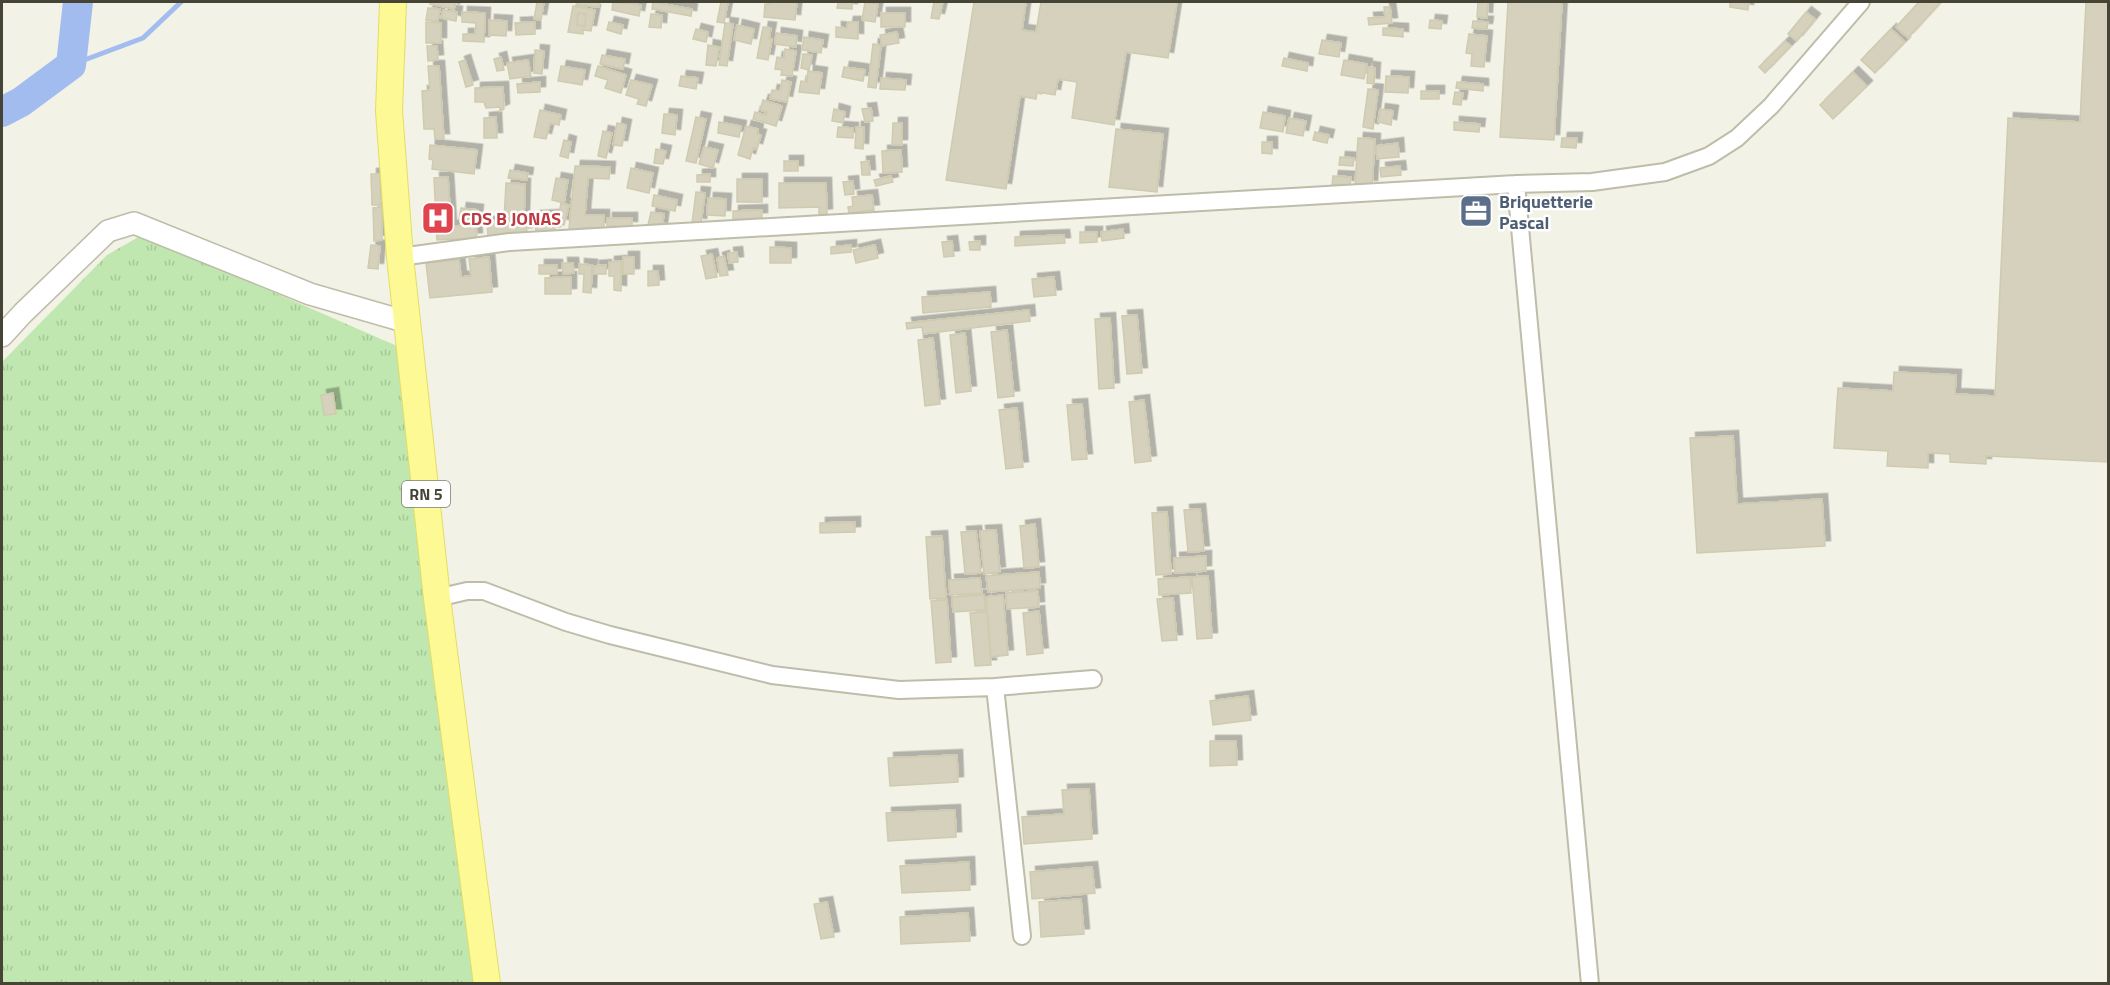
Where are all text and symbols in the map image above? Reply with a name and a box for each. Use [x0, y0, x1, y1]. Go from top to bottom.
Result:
place label: Briquetterie Pascal [1499, 188, 1593, 236]
office icon: Briquetterie Pascal [1458, 193, 1494, 229]
hospital icon: CDS B JONAS [420, 200, 456, 236]
place label: CDS B JONAS [461, 205, 561, 232]
road number: RN 5 [402, 481, 450, 507]

